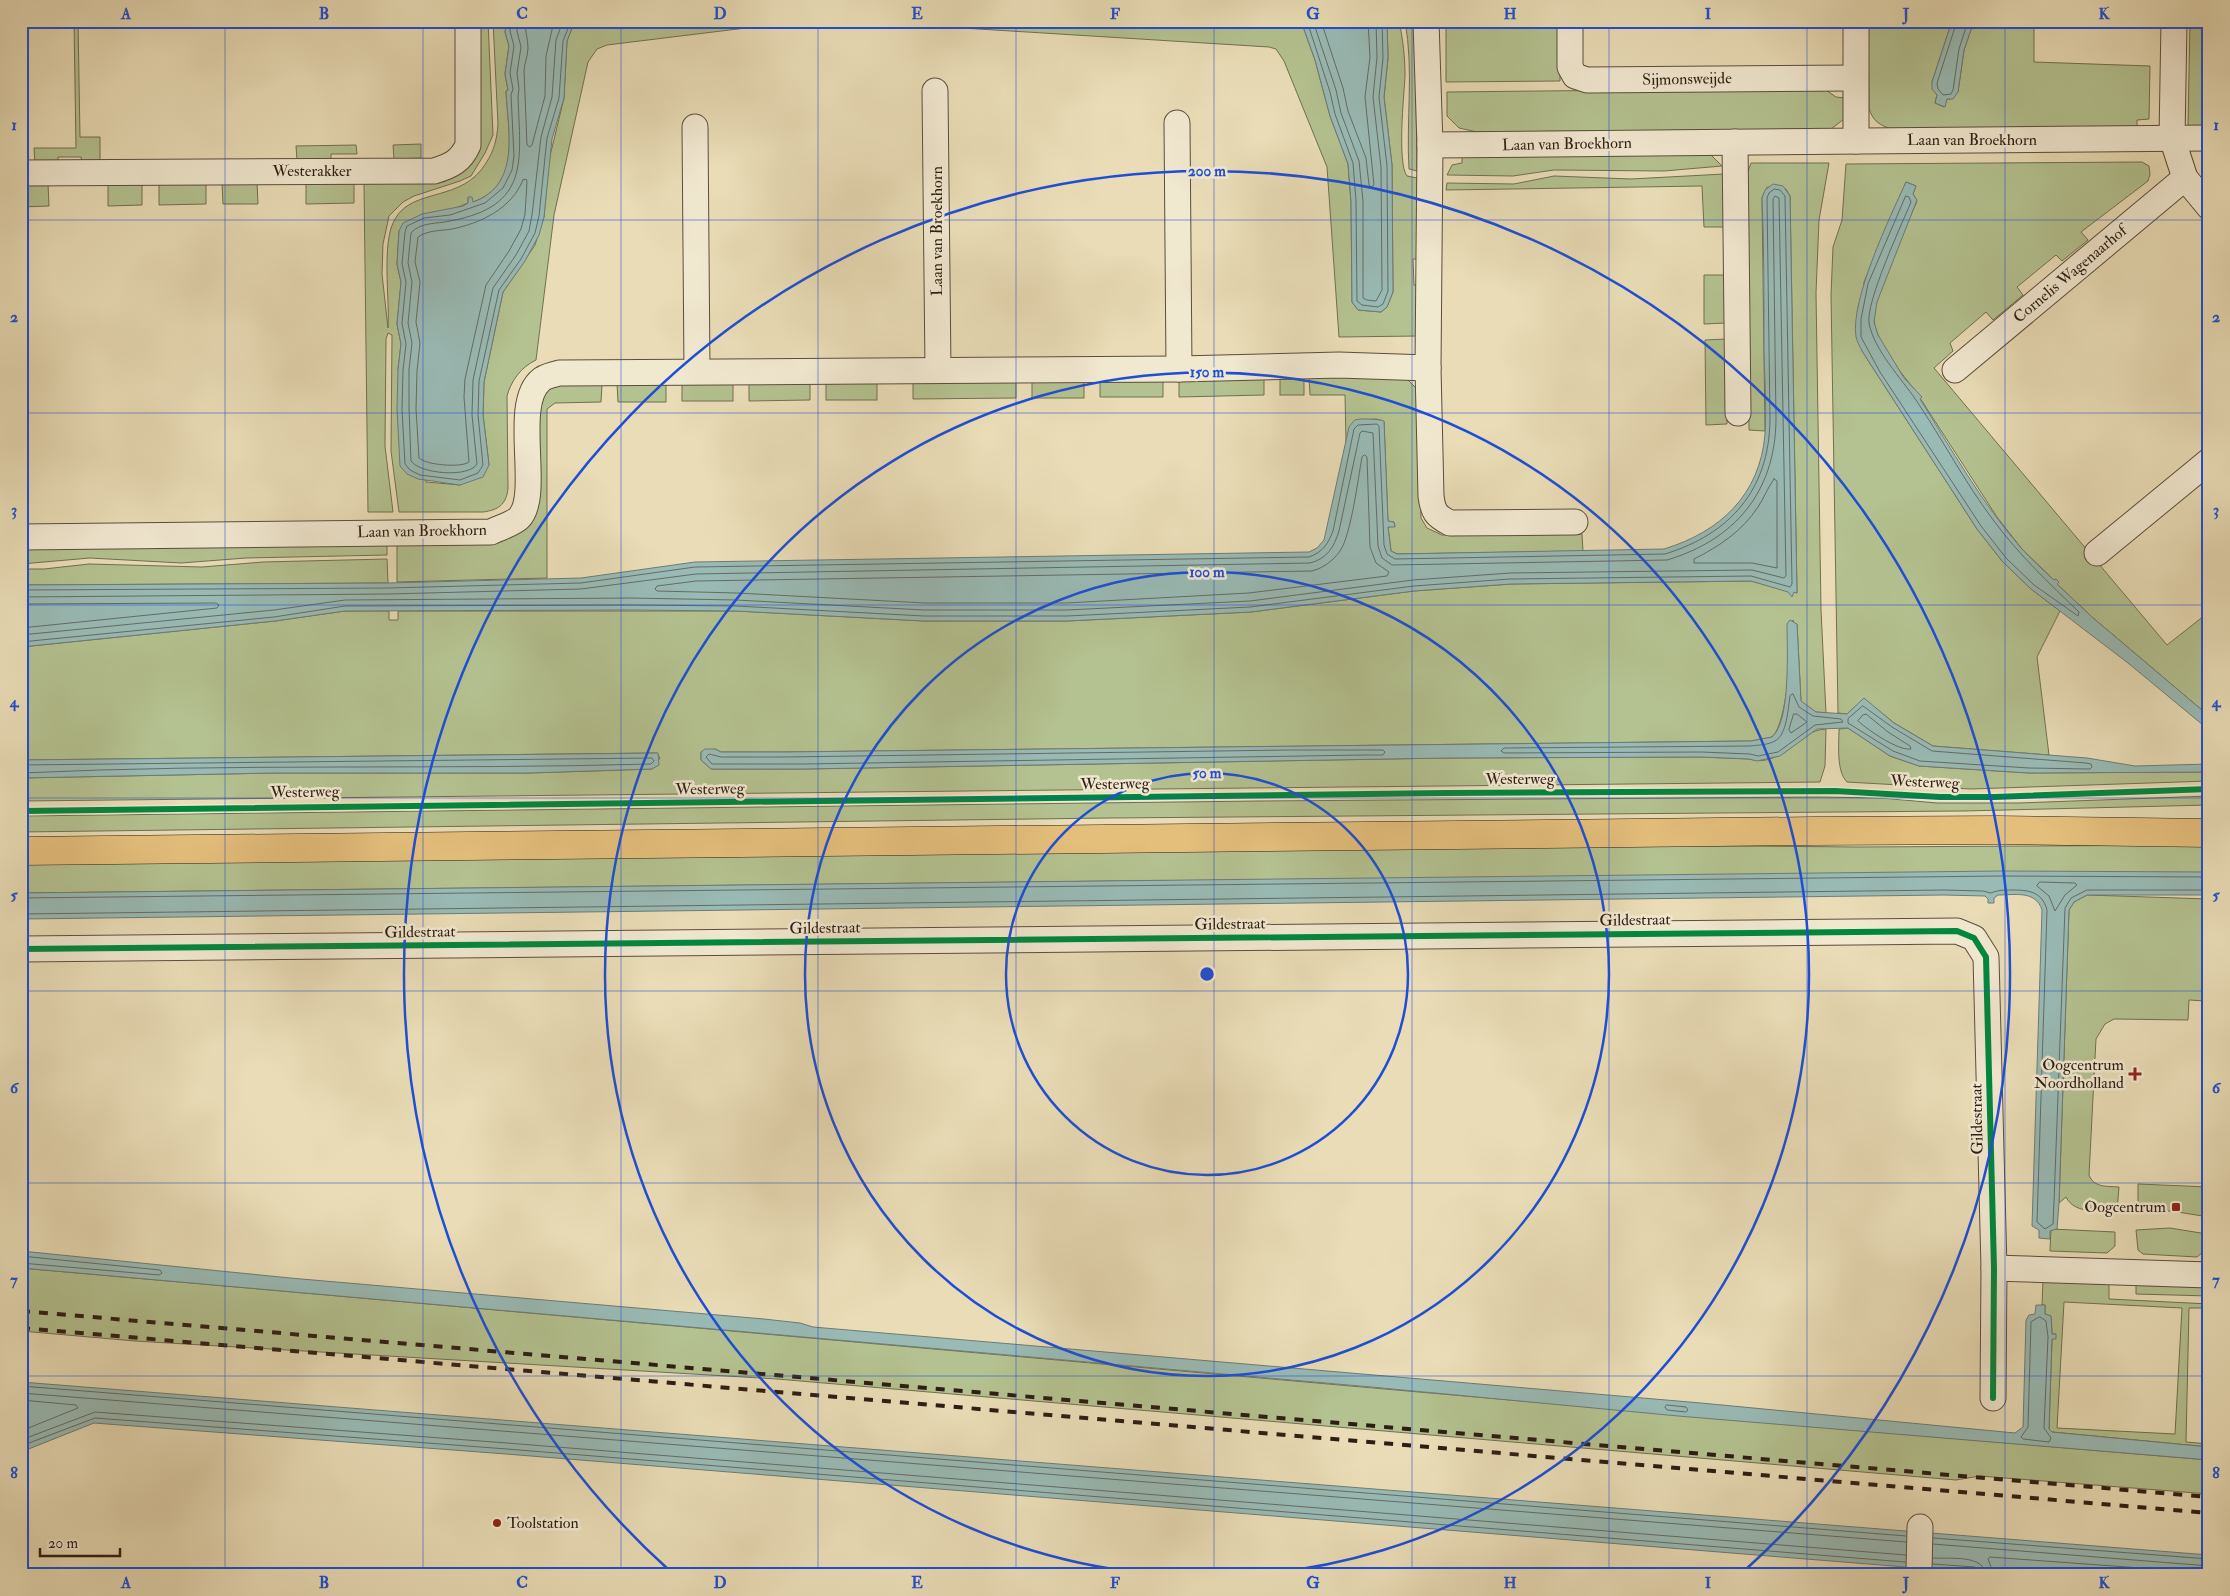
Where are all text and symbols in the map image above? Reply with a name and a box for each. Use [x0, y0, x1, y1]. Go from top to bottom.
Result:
text: A [120, 4, 132, 24]
text: B [319, 4, 329, 24]
text: C [516, 4, 528, 24]
text: D [713, 4, 727, 24]
text: E [911, 4, 923, 24]
text: F [1110, 4, 1120, 24]
text: G [1306, 4, 1320, 24]
text: H [1503, 4, 1517, 24]
text: I [1705, 4, 1712, 24]
text: J [1902, 4, 1910, 25]
text: K [2098, 4, 2110, 24]
street label: Sijmonsweijde [1642, 68, 1732, 90]
text: 1 [11, 115, 17, 135]
text: 1 [2213, 115, 2219, 135]
street label: Laan van Broekhorn [1907, 130, 2037, 150]
street label: Laan van Broekhorn [1502, 133, 1632, 155]
street label: Westerakker [271, 161, 352, 181]
text: 200 m [1188, 162, 1226, 181]
street label: Laan van Broekhorn [927, 166, 947, 296]
street label: Cornelis Wagenaarhof [2009, 219, 2133, 327]
text: 2 [10, 307, 18, 327]
text: 2 [2212, 307, 2220, 327]
text: 150 m [1190, 363, 1224, 382]
text: 3 [11, 500, 17, 520]
text: 3 [2213, 500, 2219, 520]
street label: Laan van Broekhorn [357, 520, 487, 542]
text: 100 m [1189, 563, 1225, 582]
text: 4 [9, 692, 20, 712]
text: 4 [2211, 692, 2222, 712]
text: 50 m [1193, 764, 1222, 783]
street label: Westerweg [1484, 769, 1556, 789]
street label: Westerweg [1889, 771, 1961, 793]
street label: Westerweg [1079, 773, 1151, 795]
street label: Westerweg [674, 778, 746, 800]
street label: Westerweg [269, 781, 341, 803]
text: 5 [10, 885, 18, 905]
text: 5 [2212, 885, 2220, 905]
street label: Gildestraat [1599, 909, 1671, 931]
street label: Gildestraat [1194, 913, 1266, 935]
street label: Gildestraat [789, 917, 861, 939]
street label: Gildestraat [384, 921, 456, 943]
centre of rings [1198, 965, 1216, 983]
place label: Oogcentrum Noordholland [2034, 1055, 2125, 1093]
marker: Oogcentrum Noordholland [2128, 1067, 2142, 1081]
text: 6 [10, 1078, 20, 1098]
text: 6 [2212, 1078, 2222, 1098]
street label: Gildestraat [1966, 1083, 1988, 1155]
place label: Oogcentrum [2084, 1197, 2167, 1217]
marker: Oogcentrum [2170, 1201, 2182, 1213]
text: 7 [10, 1270, 18, 1290]
text: 7 [2212, 1270, 2220, 1290]
text: 8 [10, 1463, 18, 1483]
text: 8 [2212, 1463, 2220, 1483]
place label: Toolstation [507, 1513, 579, 1533]
marker: Toolstation [491, 1517, 503, 1529]
scale bar [40, 1526, 120, 1558]
text: 20 m [48, 1534, 78, 1553]
text: A [120, 1573, 132, 1593]
text: B [319, 1573, 329, 1593]
text: C [516, 1573, 528, 1593]
text: D [713, 1573, 727, 1593]
text: E [911, 1573, 923, 1593]
text: F [1110, 1573, 1120, 1593]
text: G [1306, 1573, 1320, 1593]
text: H [1503, 1573, 1517, 1593]
text: I [1705, 1573, 1712, 1593]
text: J [1902, 1573, 1910, 1594]
text: K [2098, 1573, 2110, 1593]

